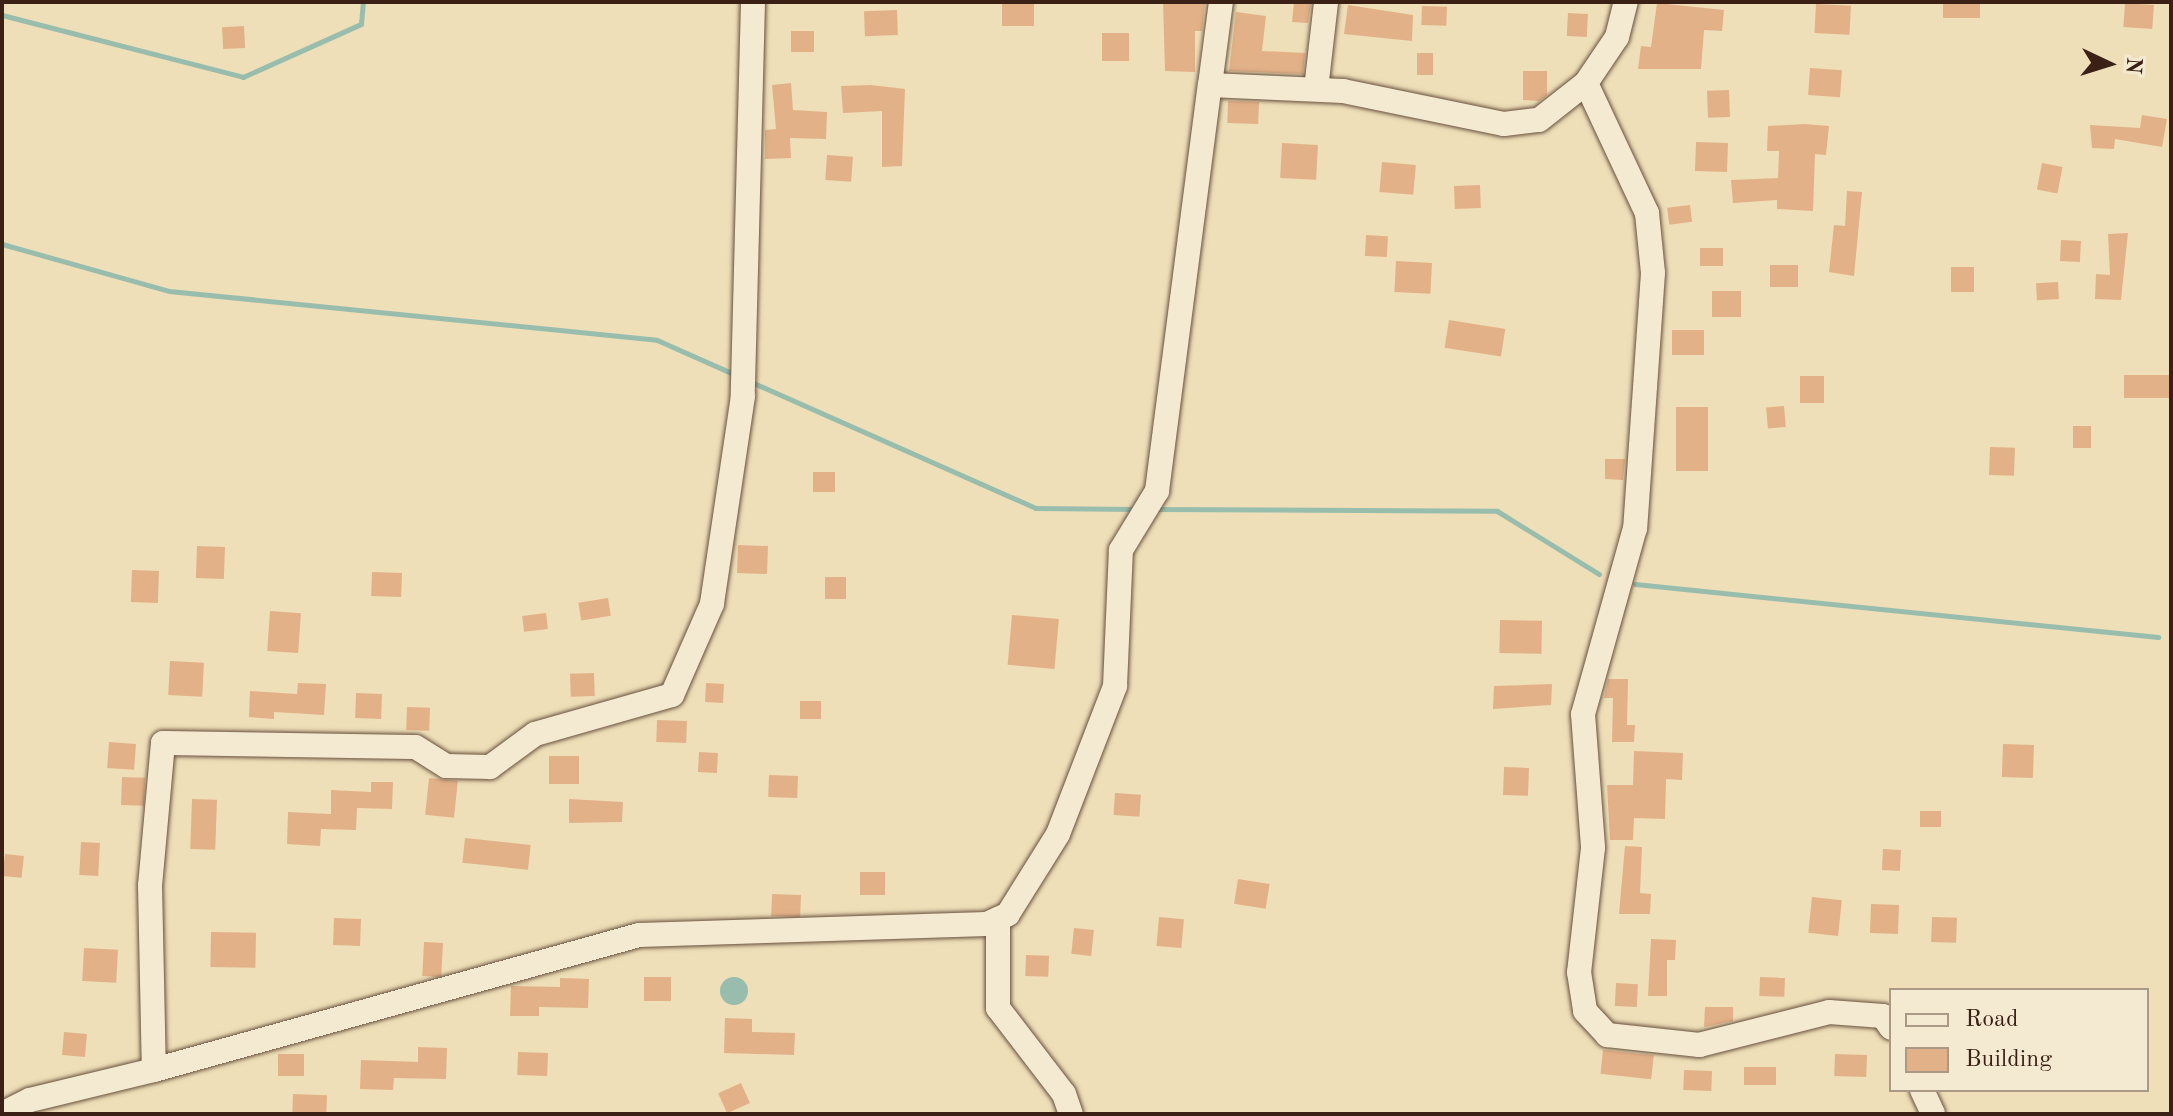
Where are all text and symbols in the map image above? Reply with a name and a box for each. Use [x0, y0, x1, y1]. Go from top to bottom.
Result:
north arrow [2069, 24, 2149, 104]
text: N [2121, 57, 2145, 75]
legend [1889, 988, 2149, 1092]
text: Road [1965, 1008, 2018, 1032]
text: Building [1965, 1048, 2052, 1072]

